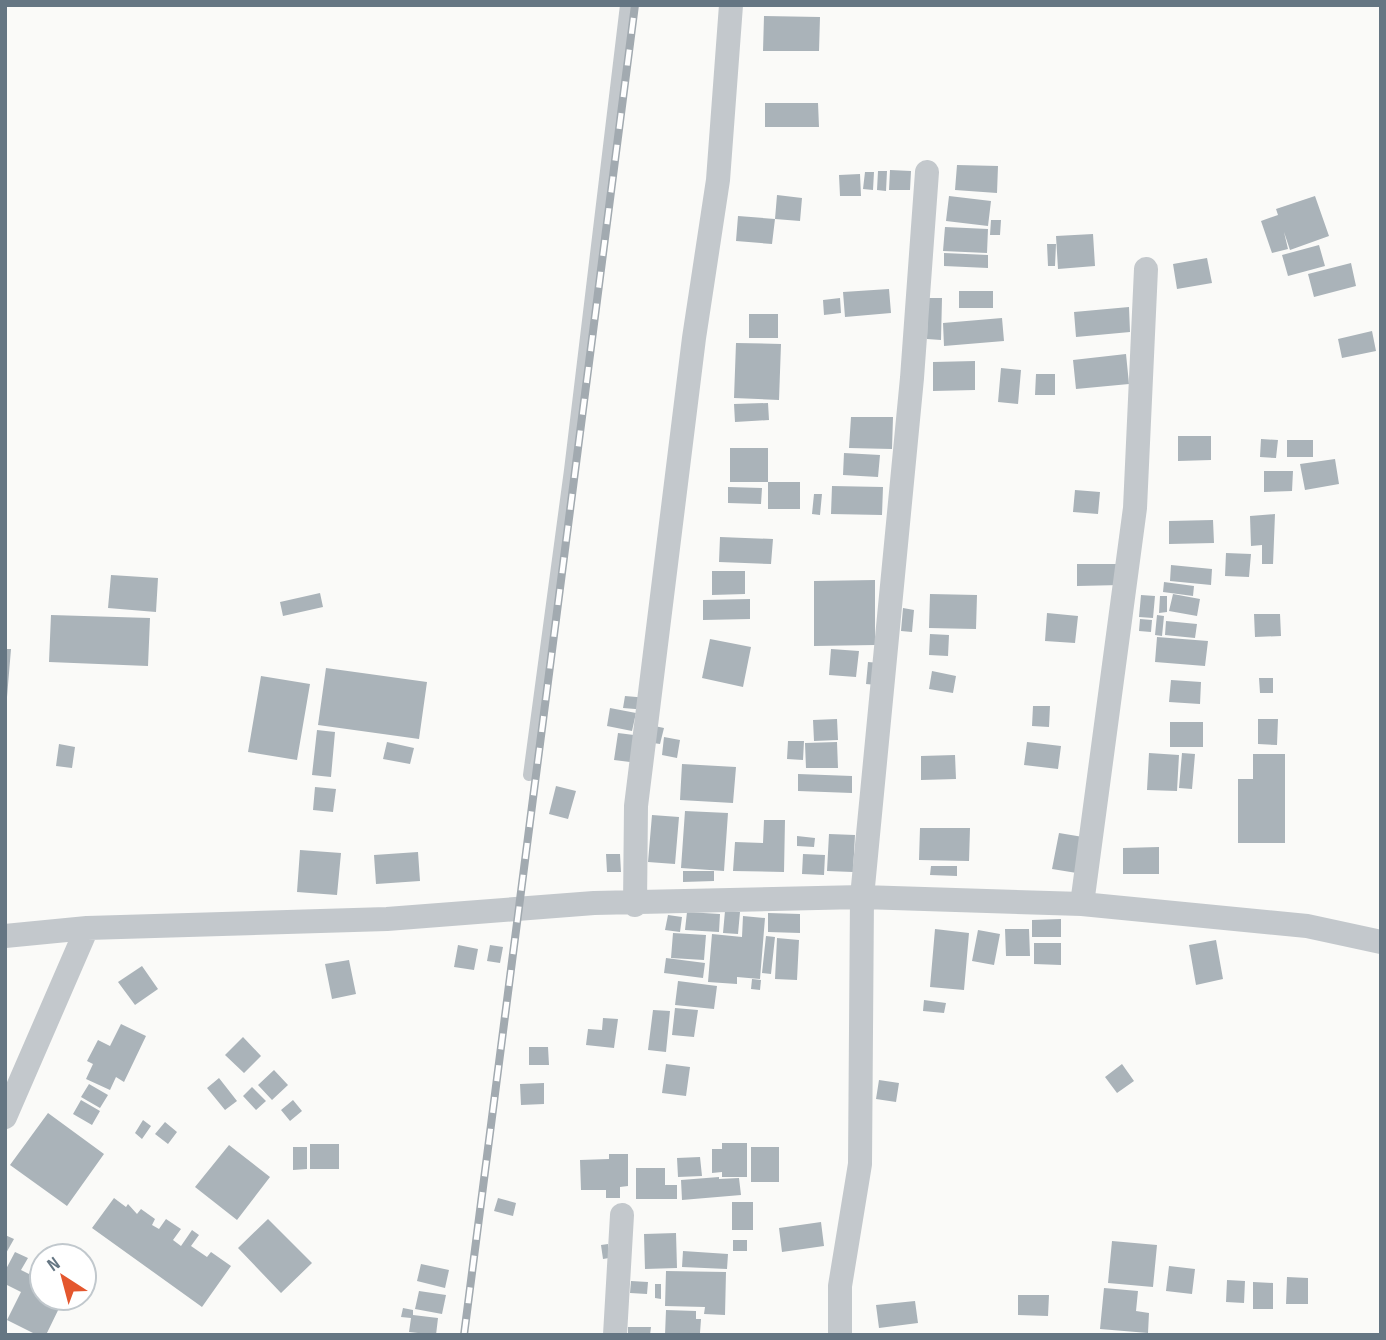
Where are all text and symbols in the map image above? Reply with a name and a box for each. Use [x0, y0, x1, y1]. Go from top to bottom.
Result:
north arrow [28, 1242, 98, 1312]
text: N [43, 1252, 65, 1277]

